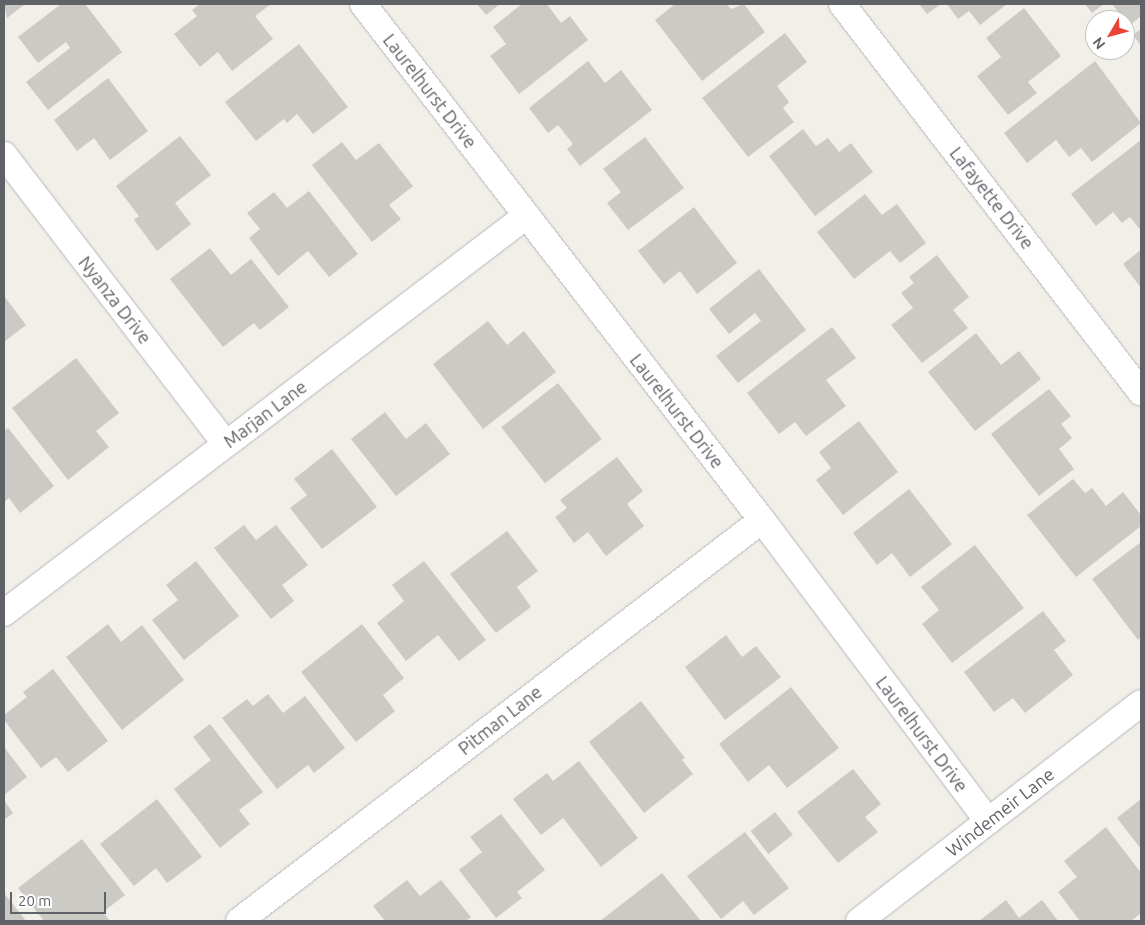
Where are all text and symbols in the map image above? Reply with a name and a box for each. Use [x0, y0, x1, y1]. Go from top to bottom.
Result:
north arrow [1085, 10, 1135, 60]
street label: Laurelhurst Drive [379, 30, 481, 152]
text: N [1089, 34, 1108, 52]
street label: Lafayette Drive [945, 143, 1039, 253]
street label: Nyanza Drive [74, 252, 156, 348]
street label: Laurelhurst Drive [626, 350, 728, 472]
street label: Marjan Lane [219, 376, 311, 452]
street label: Laurelhurst Drive [872, 672, 972, 796]
street label: Pitman Lane [454, 681, 546, 759]
street label: Windemeir Lane [942, 763, 1058, 861]
scale bar [12, 882, 109, 914]
text: 20 m [18, 892, 51, 909]

